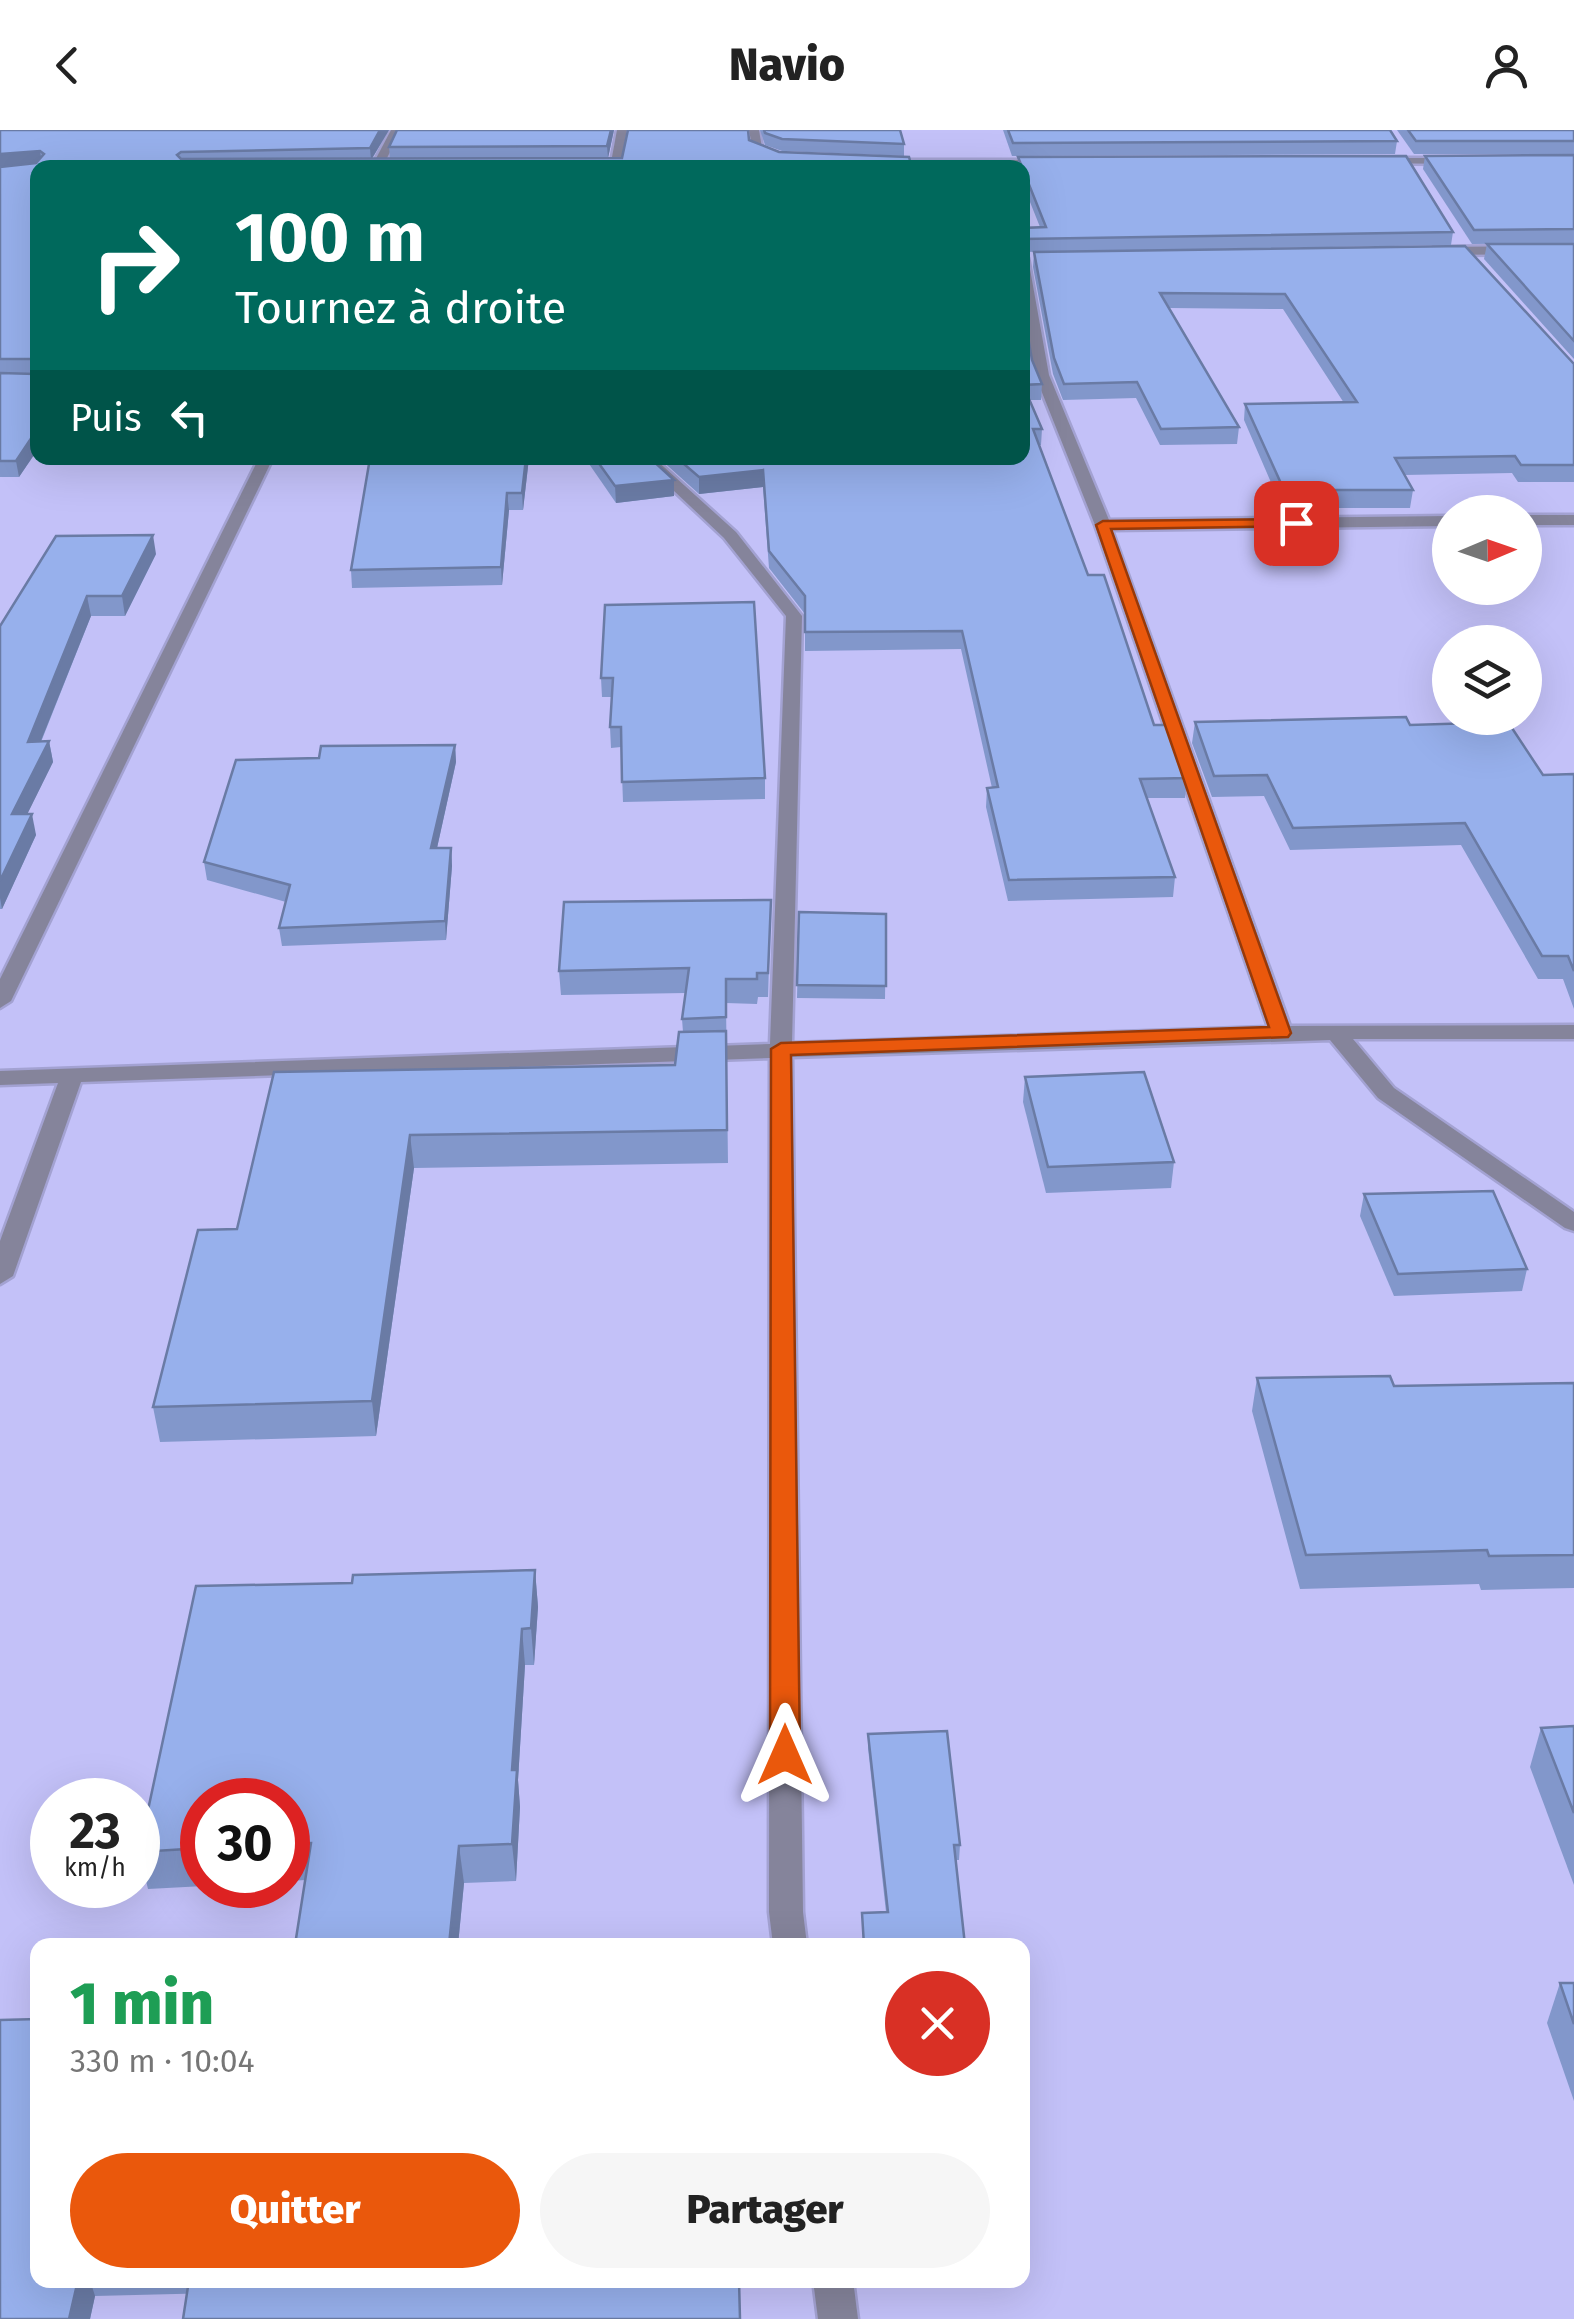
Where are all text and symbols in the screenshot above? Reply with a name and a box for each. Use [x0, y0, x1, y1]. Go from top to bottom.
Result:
icon: back [40, 38, 95, 93]
text: Navio [729, 38, 845, 92]
icon: person [1479, 38, 1534, 93]
text: 100 m [235, 196, 425, 280]
icon: right [70, 200, 200, 330]
text: Tournez à droite [235, 281, 566, 335]
icon: left [162, 390, 217, 445]
text: Puis [70, 395, 142, 441]
pin [1254, 481, 1339, 566]
north arrow [1432, 495, 1542, 605]
map controls [1432, 495, 1542, 735]
icon: arrive [1269, 496, 1324, 551]
button: layers [1432, 625, 1542, 735]
position arrow [733, 1703, 837, 1807]
speed limit sign: 30 [180, 1778, 310, 1908]
text: 23 [69, 1801, 121, 1861]
text: km/h [64, 1853, 126, 1883]
text: 1 min [70, 1968, 214, 2040]
button: close [885, 1971, 990, 2076]
text: 330 m · 10:04 [70, 2042, 255, 2080]
button: Quitter [70, 2153, 520, 2268]
button: Partager [540, 2153, 990, 2268]

